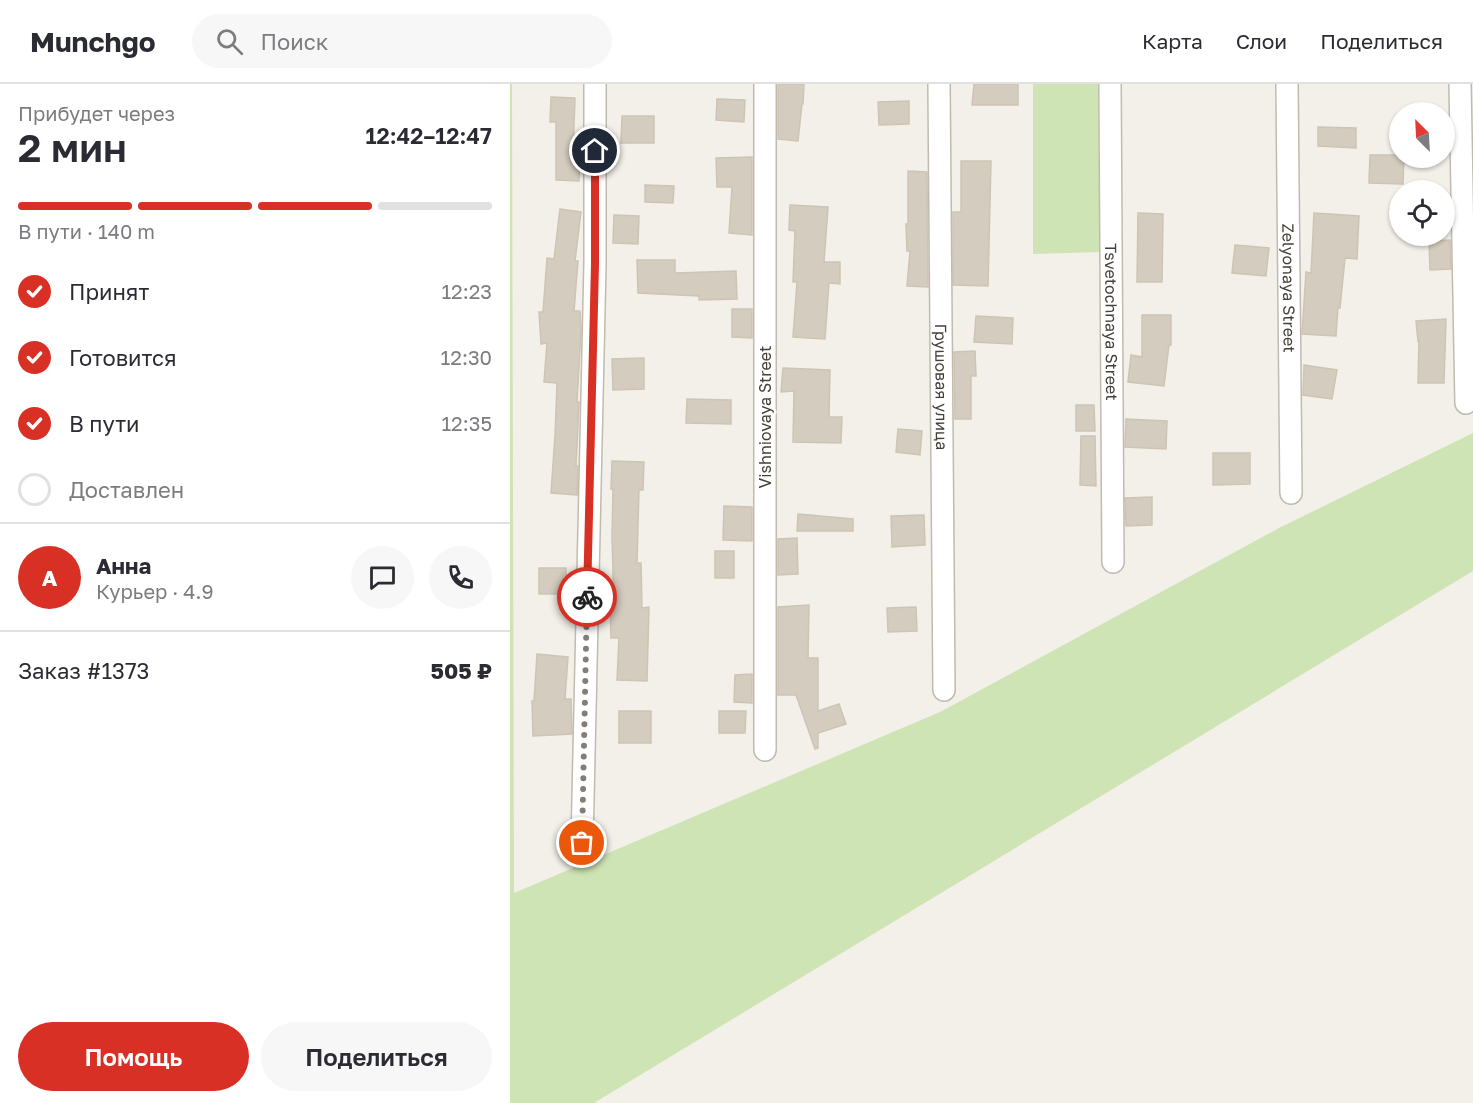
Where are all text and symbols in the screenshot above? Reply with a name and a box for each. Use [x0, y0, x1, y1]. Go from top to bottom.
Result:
search box [192, 14, 612, 68]
text: Munchgo [30, 25, 156, 58]
icon: search [213, 25, 246, 58]
text: Поиск [261, 28, 328, 55]
text: Карта [1142, 28, 1203, 54]
text: Слои [1236, 28, 1287, 54]
text: Поделиться [1320, 28, 1443, 54]
text: Прибудет через [18, 101, 175, 125]
north arrow [1389, 102, 1455, 168]
map controls [1389, 102, 1455, 246]
text: 12:42–12:47 [365, 122, 492, 149]
text: 2 мин [18, 124, 127, 171]
pin [569, 125, 620, 176]
icon: home [578, 134, 611, 167]
button: locate [1389, 180, 1455, 246]
text: В пути · 140 m [18, 219, 155, 243]
street label: Zelyonaya Street [1278, 223, 1300, 353]
street label: Tsvetochnaya Street [1101, 243, 1122, 401]
icon: check [18, 275, 51, 308]
text: Принят [69, 278, 149, 305]
text: 12:23 [441, 279, 492, 303]
street label: Грушовая улица [931, 324, 952, 450]
icon: check [18, 341, 51, 374]
text: Готовится [69, 344, 177, 371]
text: 12:30 [441, 345, 492, 369]
street label: Vishniovaya Street [755, 346, 775, 488]
icon: check [18, 407, 51, 440]
text: В пути [69, 410, 139, 437]
text: 12:35 [441, 411, 492, 435]
text: Доставлен [69, 476, 184, 503]
button: chat [351, 546, 414, 609]
button: phone [429, 546, 492, 609]
text: Анна [96, 552, 151, 579]
text: А [42, 564, 57, 591]
courier [557, 567, 617, 627]
text: Курьер · 4.9 [96, 579, 214, 603]
icon: bike [571, 581, 604, 614]
text: Заказ #1373 [18, 657, 149, 684]
text: 505 ₽ [431, 657, 492, 684]
pin [556, 817, 607, 868]
icon: bag [565, 826, 598, 859]
button: Помощь [18, 1022, 249, 1091]
button: Поделиться [261, 1022, 492, 1091]

